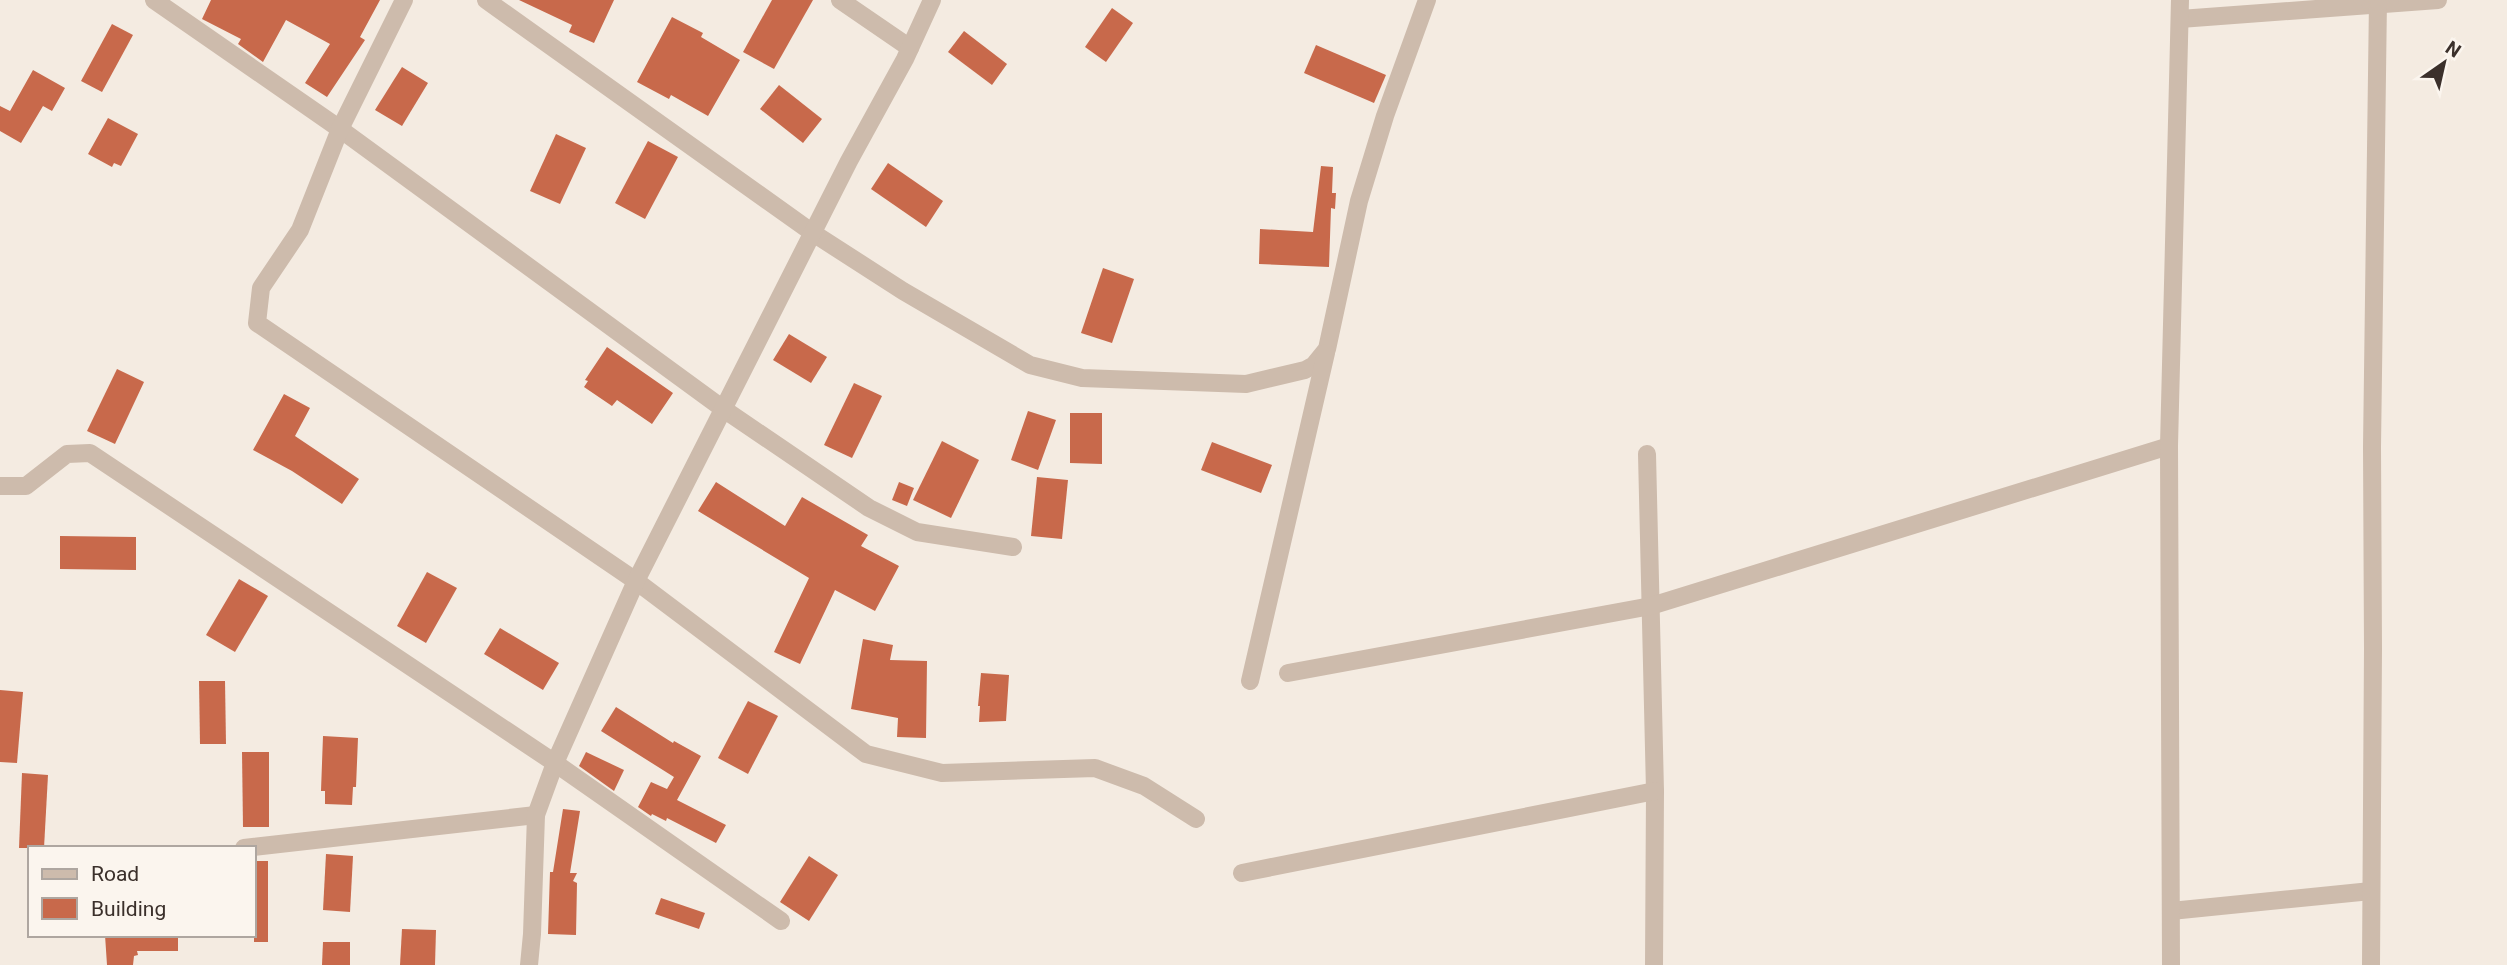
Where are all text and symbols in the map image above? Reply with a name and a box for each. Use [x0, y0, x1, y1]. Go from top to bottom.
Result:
north arrow [2409, 28, 2479, 98]
text: N [2441, 36, 2465, 63]
legend [28, 846, 256, 937]
text: Road [91, 862, 139, 886]
text: Building [91, 897, 166, 921]

